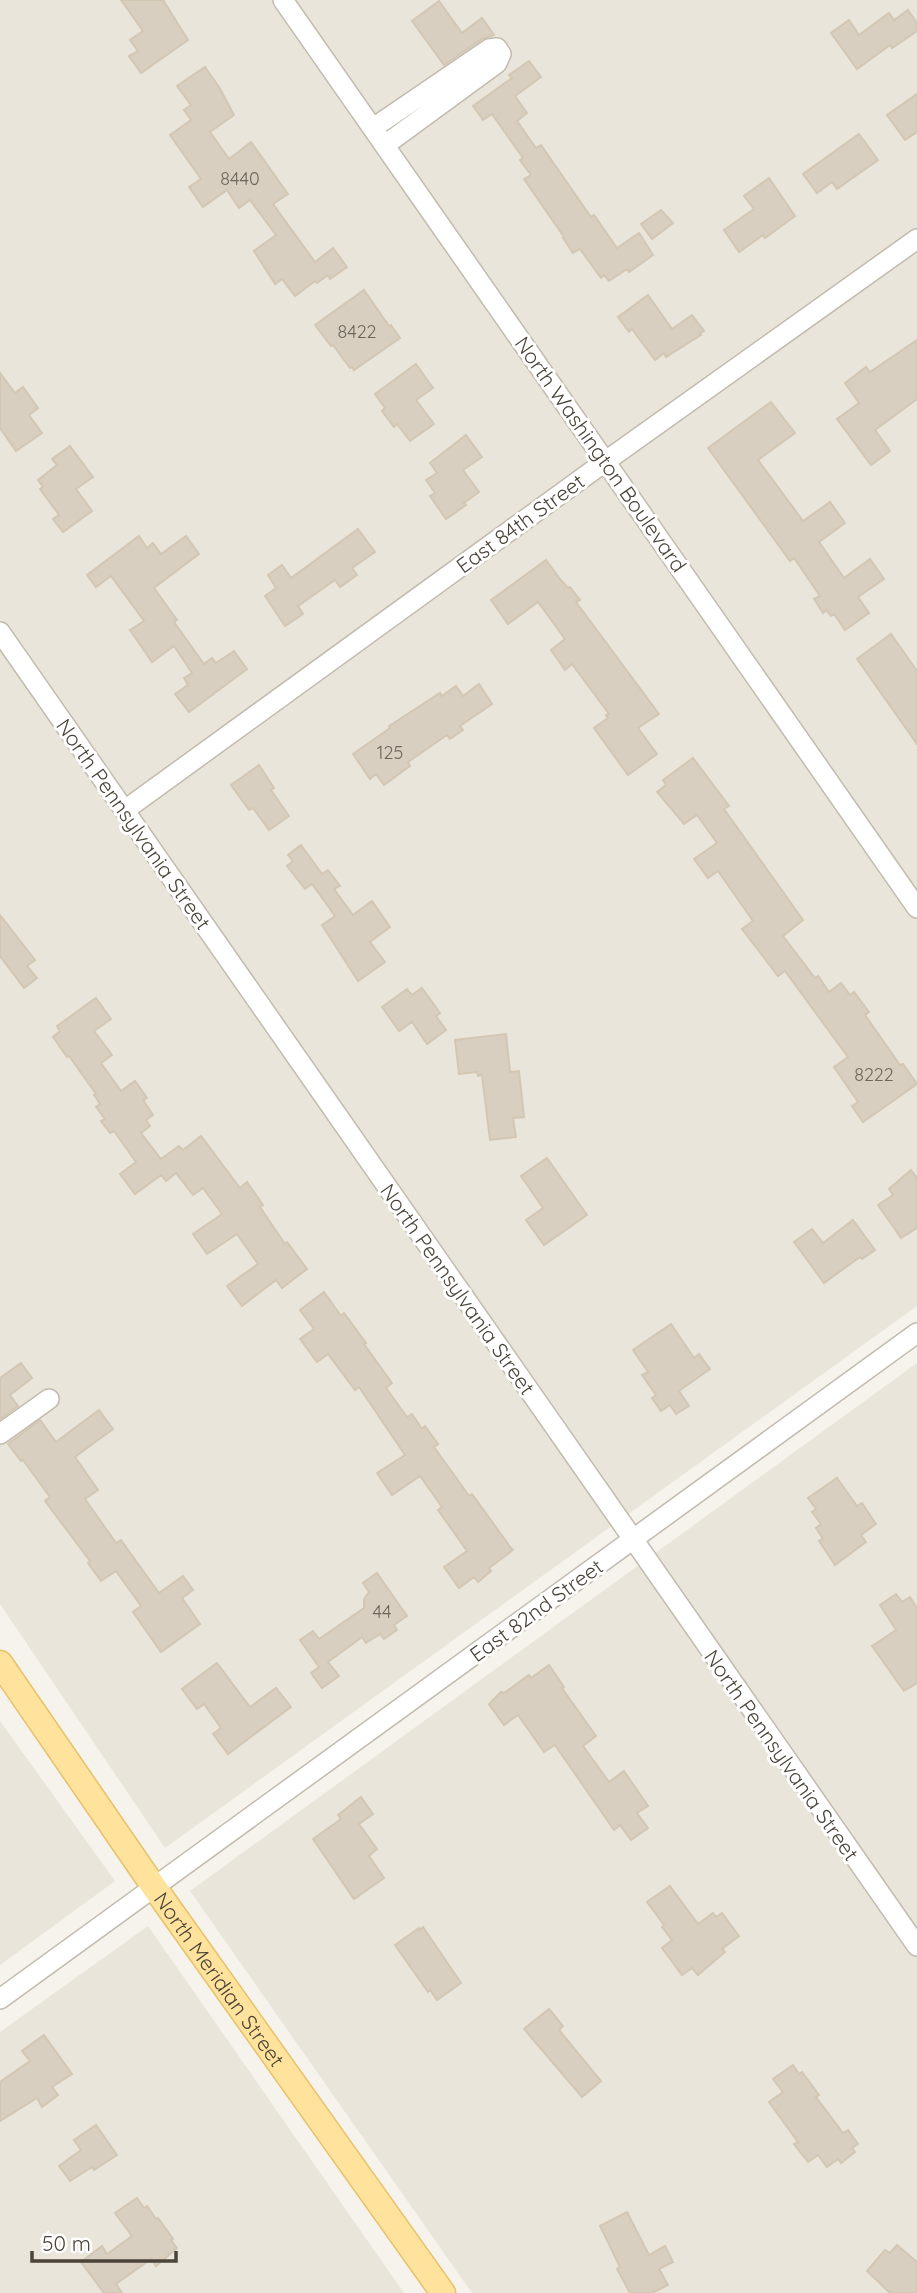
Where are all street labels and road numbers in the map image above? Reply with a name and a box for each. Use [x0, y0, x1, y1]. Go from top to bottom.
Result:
street label: North Washington Boulevard [510, 331, 692, 577]
street label: East 84th Street [451, 468, 589, 578]
street label: North Pennsylvania Street [51, 713, 217, 935]
street label: North Pennsylvania Street [375, 1178, 541, 1400]
street label: East 82nd Street [464, 1553, 608, 1667]
street label: North Pennsylvania Street [699, 1644, 865, 1866]
street label: North Meridian Street [149, 1887, 291, 2071]

